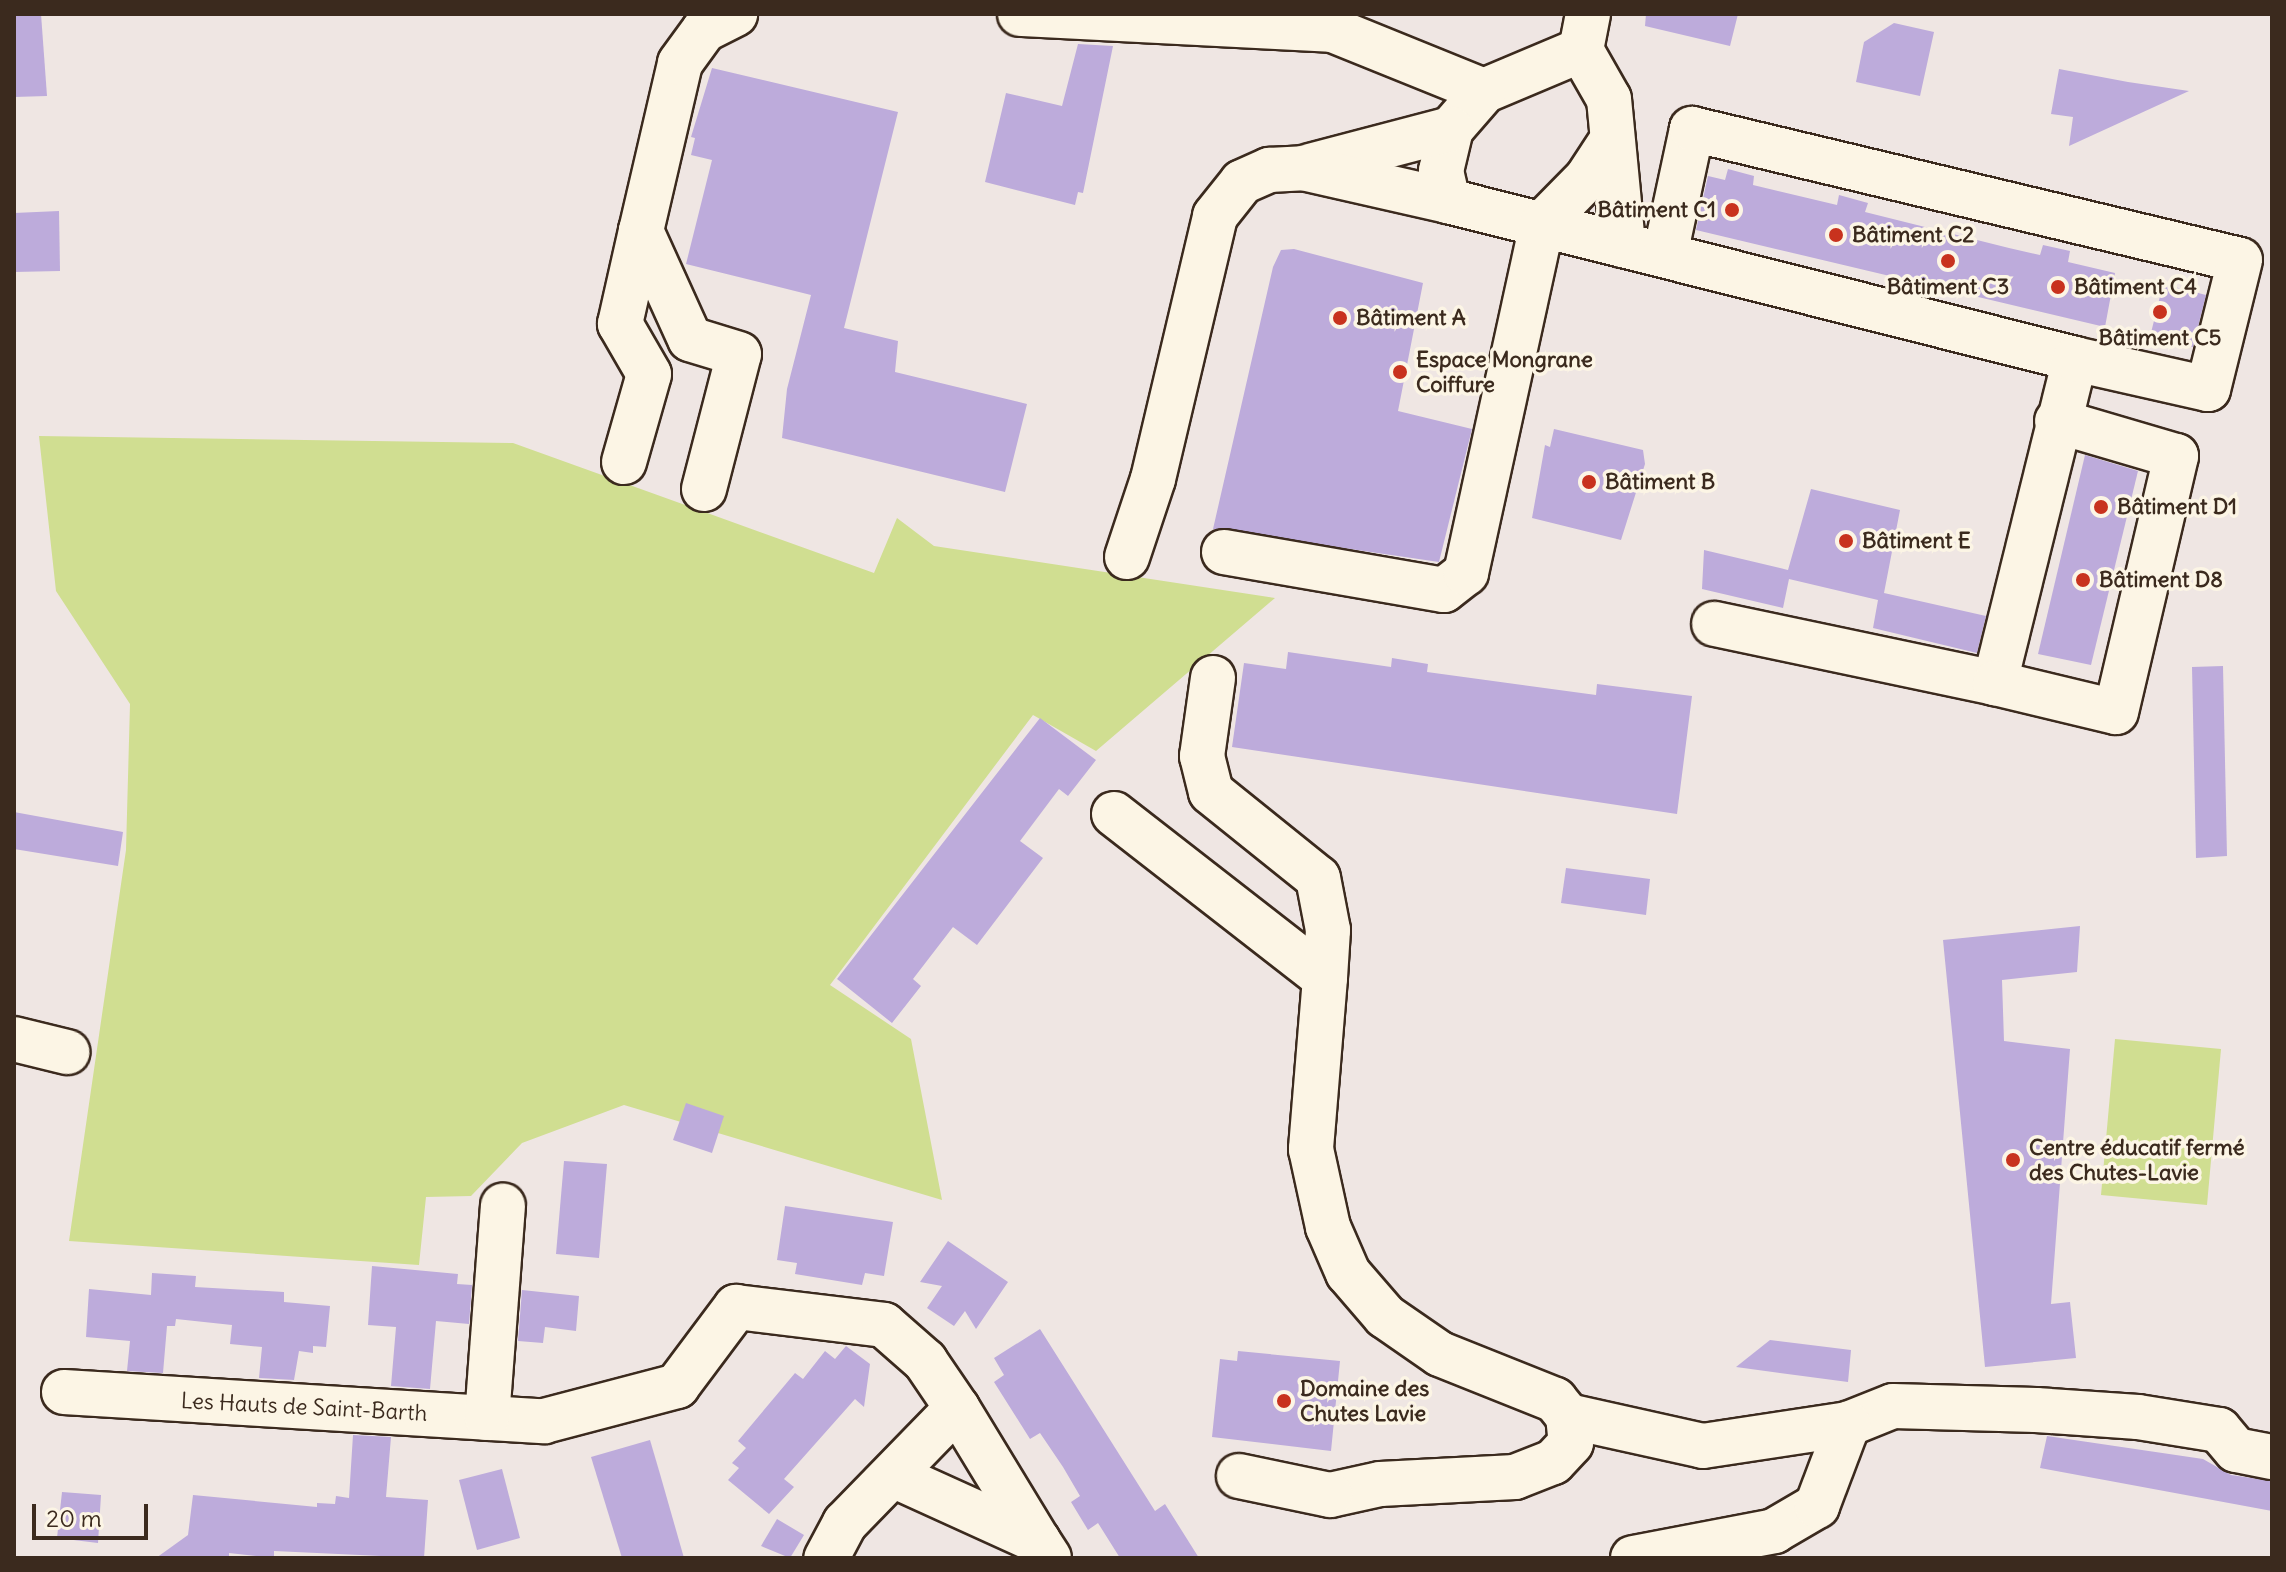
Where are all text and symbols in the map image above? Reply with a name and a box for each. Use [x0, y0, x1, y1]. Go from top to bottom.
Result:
place label: Bâtiment C1 [1598, 197, 1716, 223]
marker: Bâtiment C1 [1723, 201, 1741, 219]
place label: Bâtiment C2 [1852, 222, 1974, 248]
marker: Bâtiment C2 [1827, 226, 1845, 244]
marker: Bâtiment C3 [1939, 252, 1957, 270]
place label: Bâtiment C3 [1887, 274, 2009, 300]
place label: Bâtiment C4 [2074, 274, 2197, 300]
marker: Bâtiment C4 [2049, 278, 2067, 296]
marker: Bâtiment C5 [2151, 303, 2169, 321]
place label: Bâtiment A [1356, 305, 1466, 331]
marker: Bâtiment A [1331, 309, 1349, 327]
place label: Bâtiment C5 [2099, 325, 2221, 351]
place label: Espace Mongrane Coiffure [1416, 346, 1593, 398]
marker: Espace Mongrane Coiffure [1391, 363, 1409, 381]
place label: Bâtiment B [1605, 469, 1715, 495]
marker: Bâtiment B [1580, 473, 1598, 491]
place label: Bâtiment D1 [2117, 494, 2237, 520]
marker: Bâtiment D1 [2092, 498, 2110, 516]
place label: Bâtiment E [1862, 528, 1971, 554]
marker: Bâtiment E [1837, 532, 1855, 550]
place label: Bâtiment D8 [2099, 567, 2223, 593]
marker: Bâtiment D8 [2074, 571, 2092, 589]
place label: Centre éducatif fermé des Chutes-Lavie [2029, 1134, 2245, 1186]
marker: Centre éducatif fermé des Chutes-Lavie [2004, 1151, 2022, 1169]
place label: Domaine des Chutes Lavie [1300, 1375, 1429, 1426]
street label: Les Hauts de Saint-Barth [180, 1387, 428, 1427]
marker: Domaine des Chutes Lavie [1275, 1392, 1293, 1410]
scale bar [36, 1488, 152, 1538]
text: 20 m [46, 1503, 102, 1533]

